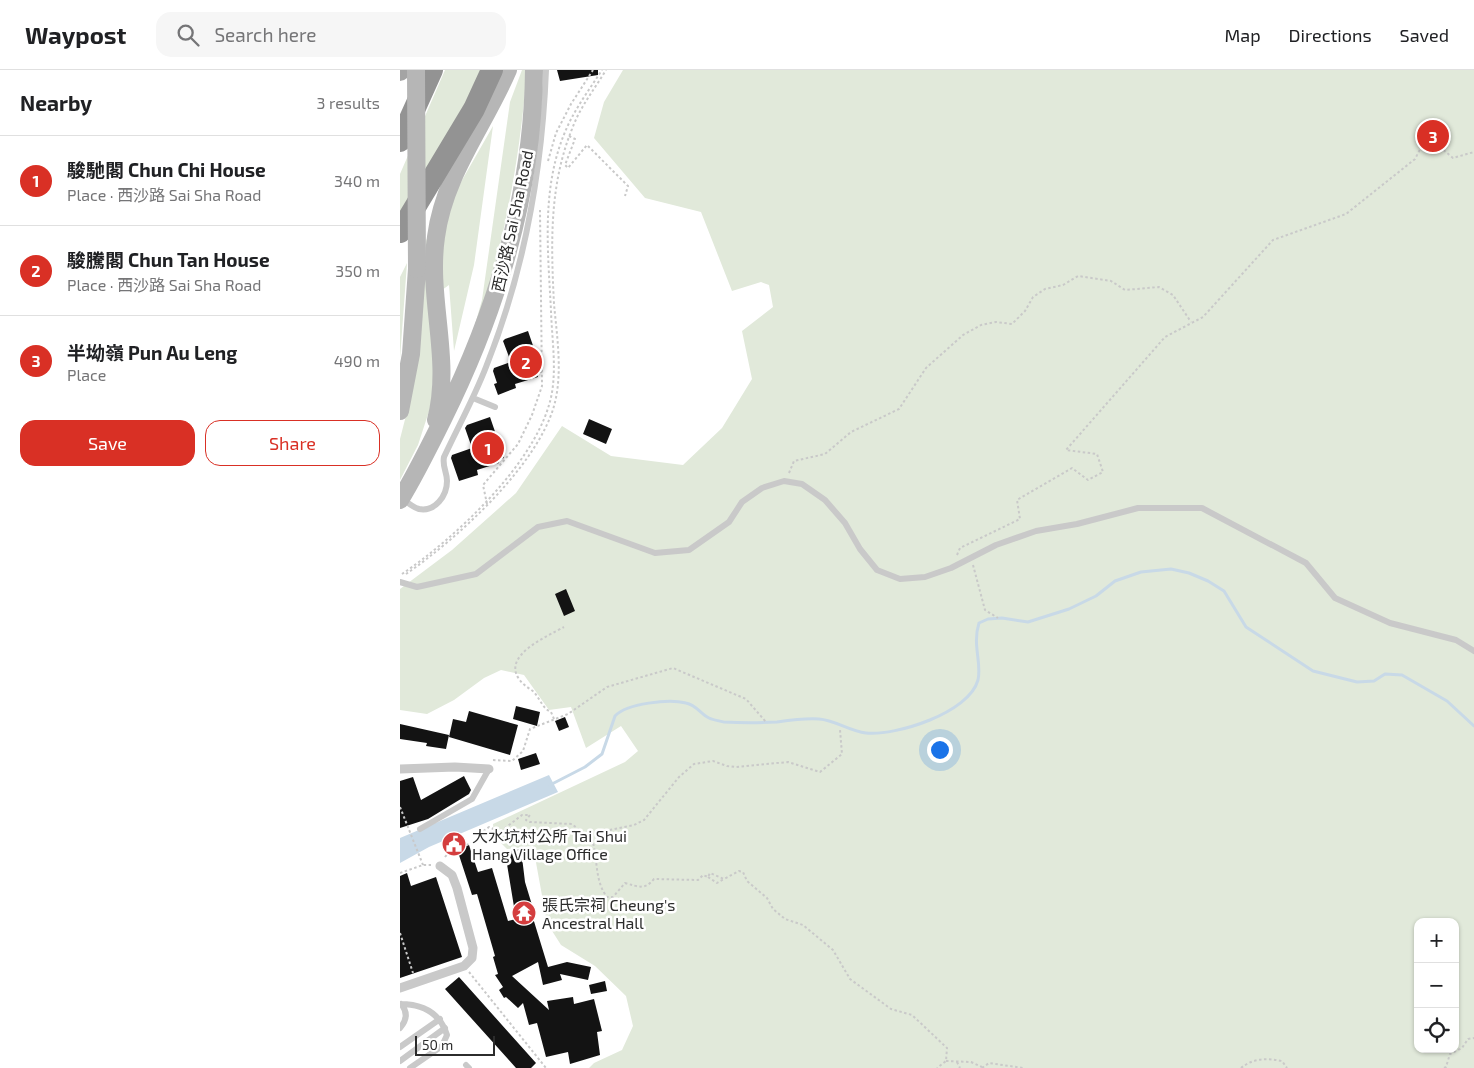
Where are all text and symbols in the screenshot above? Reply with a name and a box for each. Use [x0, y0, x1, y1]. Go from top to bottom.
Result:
search box [156, 12, 506, 57]
text: Waypost [25, 20, 126, 49]
icon: search [174, 21, 202, 49]
text: Search here [214, 23, 317, 46]
text: Map [1224, 24, 1261, 46]
text: Directions [1289, 24, 1372, 46]
text: Saved [1400, 24, 1449, 46]
text: Nearby [20, 90, 92, 115]
text: 3 results [317, 93, 380, 112]
pin: 3 [1417, 117, 1449, 155]
street label: 西沙路 Sai Sha Road [488, 148, 536, 294]
text: 駿馳閣 Chun Chi House [67, 158, 266, 181]
text: 1 [33, 171, 39, 190]
text: 340 m [334, 171, 380, 190]
text: Place · 西沙路 Sai Sha Road [67, 185, 262, 204]
text: 駿騰閣 Chun Tan House [67, 248, 270, 271]
text: 2 [31, 261, 41, 280]
text: 350 m [335, 261, 380, 280]
text: Place · 西沙路 Sai Sha Road [67, 275, 262, 294]
text: 半坳嶺 Pun Au Leng [67, 341, 237, 364]
pin: 2 [510, 343, 542, 381]
text: 3 [31, 351, 41, 370]
text: 490 m [334, 351, 380, 370]
text: Place [67, 365, 106, 384]
button: Save [20, 420, 195, 466]
button: Share [205, 420, 380, 466]
pin: 1 [472, 429, 504, 467]
your location [927, 737, 953, 763]
place label: 大水坑村公所 Tai Shui Hang Village Office [472, 826, 627, 863]
public building icon: 大水坑村公所 Tai Shui Hang Village Office [441, 831, 467, 857]
place label: 張氏宗祠 Cheung's Ancestral Hall [542, 895, 675, 932]
temple icon: 張氏宗祠 Cheung's Ancestral Hall [511, 900, 537, 926]
map controls [1414, 918, 1459, 1053]
button: + [1414, 918, 1459, 963]
button: − [1414, 963, 1459, 1008]
button: locate [1414, 1008, 1459, 1053]
scale bar [415, 1033, 495, 1056]
text: 50 m [422, 1036, 453, 1053]

